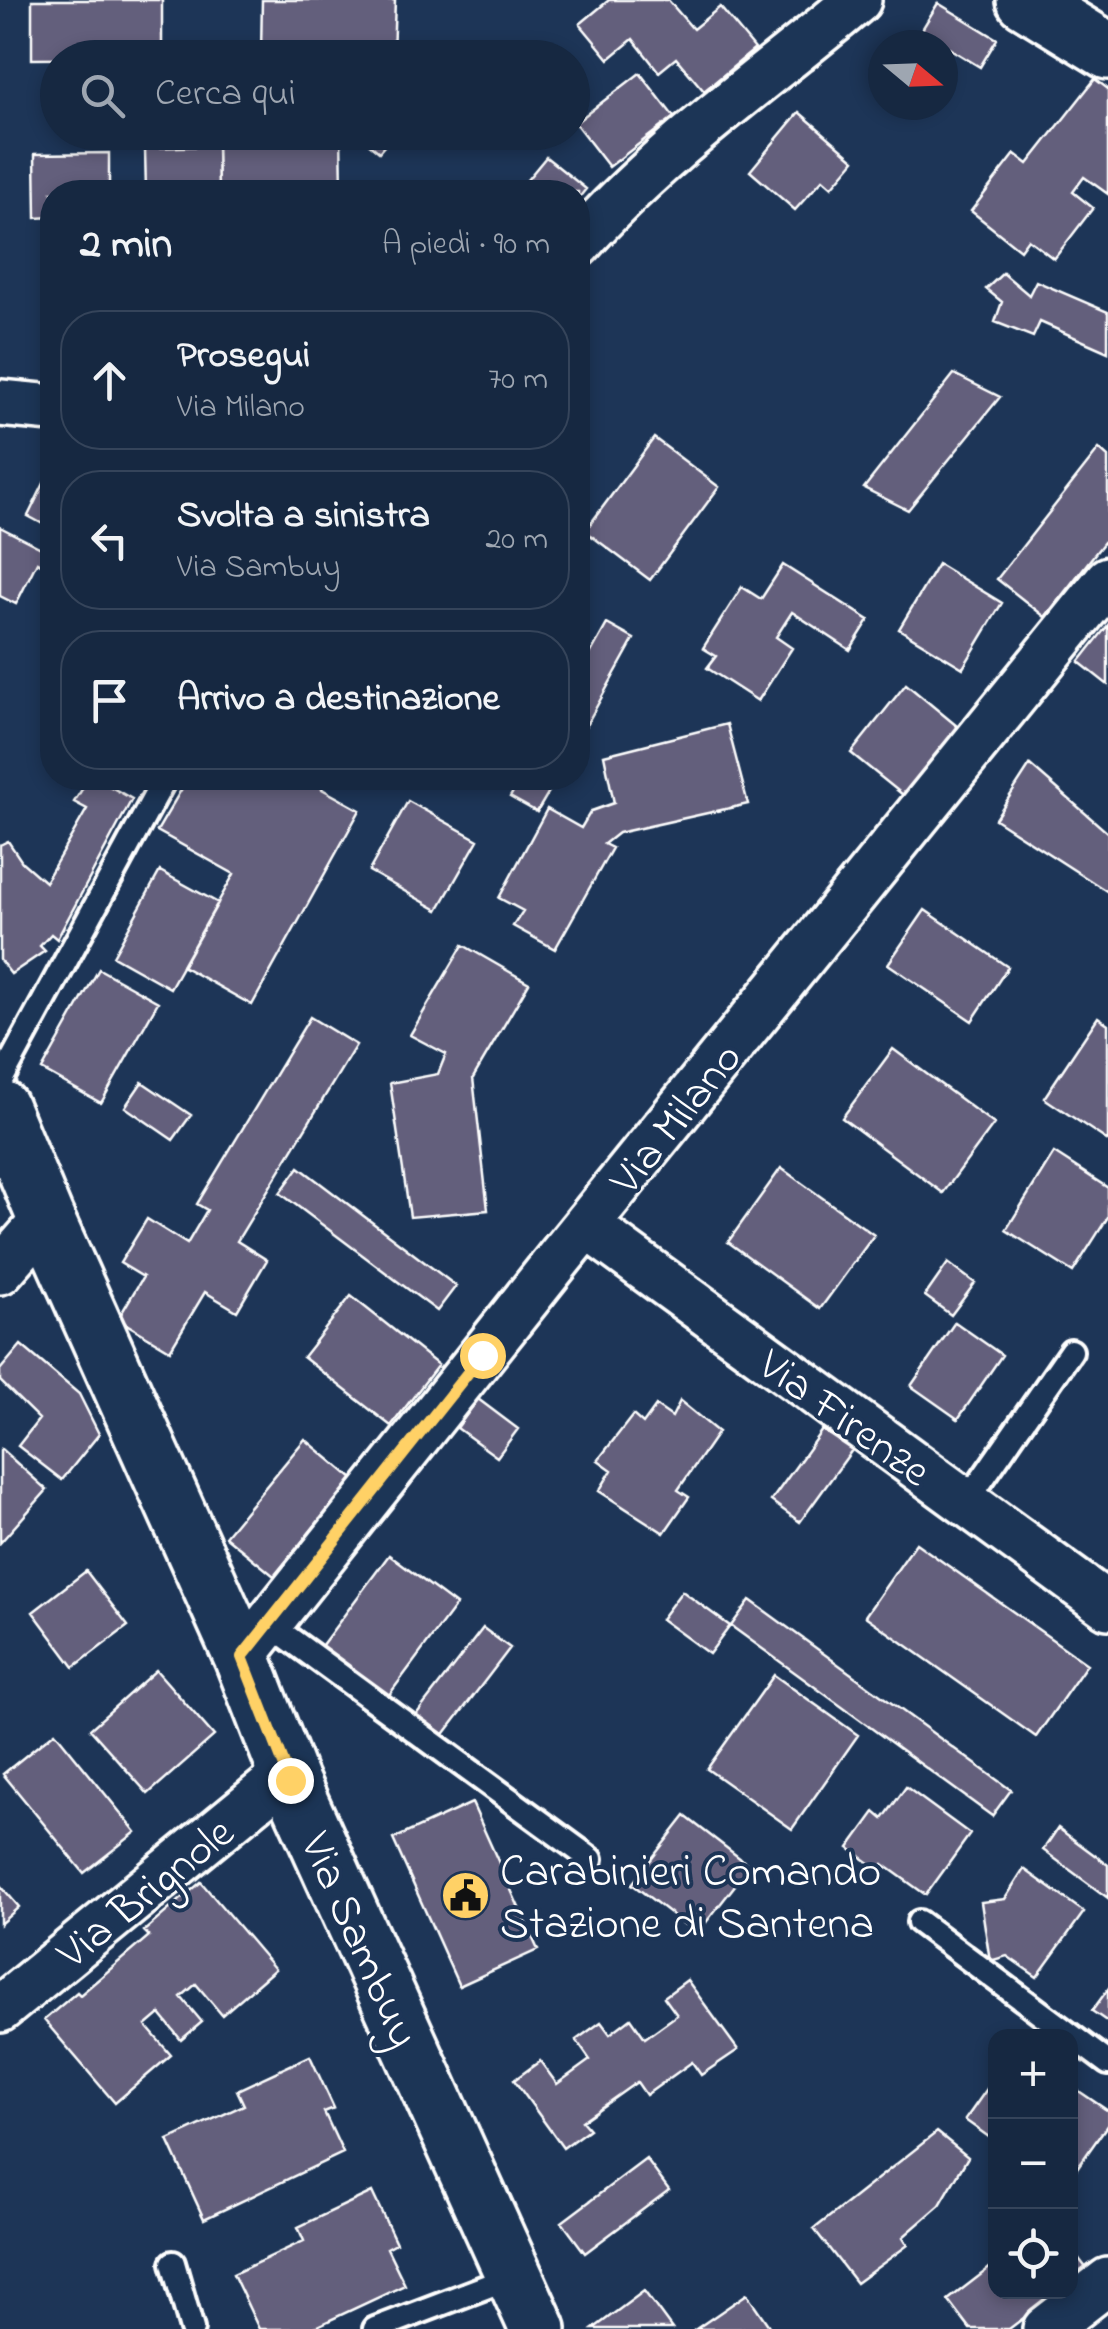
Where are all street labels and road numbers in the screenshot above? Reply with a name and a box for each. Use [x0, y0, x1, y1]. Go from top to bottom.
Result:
street label: Via Milano [595, 1029, 760, 1212]
street label: Via Firenze [742, 1334, 944, 1506]
street label: Via Brignole [43, 1802, 251, 1989]
street label: Via Sambuy [280, 1822, 434, 2059]

